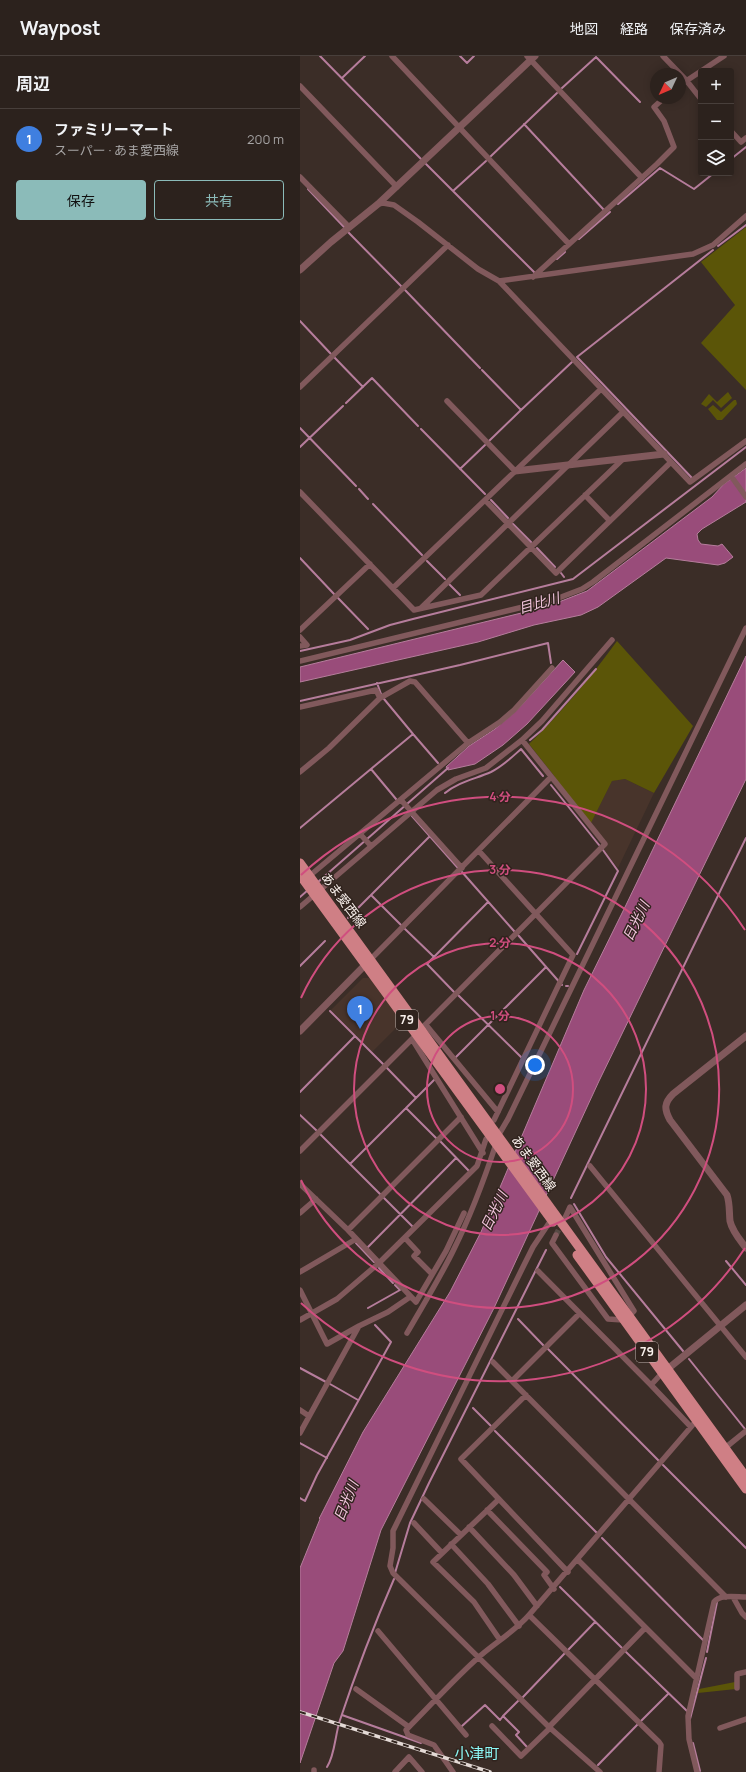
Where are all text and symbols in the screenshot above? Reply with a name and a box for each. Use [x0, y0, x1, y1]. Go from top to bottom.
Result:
text: Waypost [20, 15, 100, 41]
text: 地図 [570, 19, 598, 38]
text: 経路 [620, 19, 648, 38]
text: 保存済み [670, 19, 726, 38]
north arrow [650, 68, 686, 104]
map controls [698, 68, 734, 176]
button: + [698, 68, 734, 104]
text: 周辺 [16, 72, 50, 95]
button: − [698, 104, 734, 140]
text: ファミリーマート [54, 119, 174, 140]
text: 1 [26, 130, 32, 148]
text: 200 m [247, 130, 284, 148]
button: layers [698, 140, 734, 176]
text: スーパー · あま愛西線 [54, 141, 179, 159]
button: 保存 [16, 180, 146, 220]
button: 共有 [154, 180, 284, 220]
water label: 目比川 [516, 587, 564, 617]
text: 4 分 [489, 788, 511, 805]
text: 3 分 [489, 861, 511, 878]
street label: あま愛西線 [317, 869, 371, 931]
water label: 日光川 [618, 896, 654, 944]
text: 2 分 [489, 934, 511, 951]
pin: 1 [347, 996, 373, 1029]
text: 1 分 [490, 1007, 510, 1024]
road number: 79 [396, 1010, 418, 1030]
your location [525, 1055, 545, 1075]
centre of rings [493, 1082, 507, 1096]
street label: あま愛西線 [508, 1131, 560, 1195]
water label: 日光川 [476, 1186, 512, 1234]
road number: 79 [636, 1342, 658, 1362]
water label: 日光川 [329, 1476, 363, 1524]
district label: 小津町 [454, 1743, 500, 1764]

